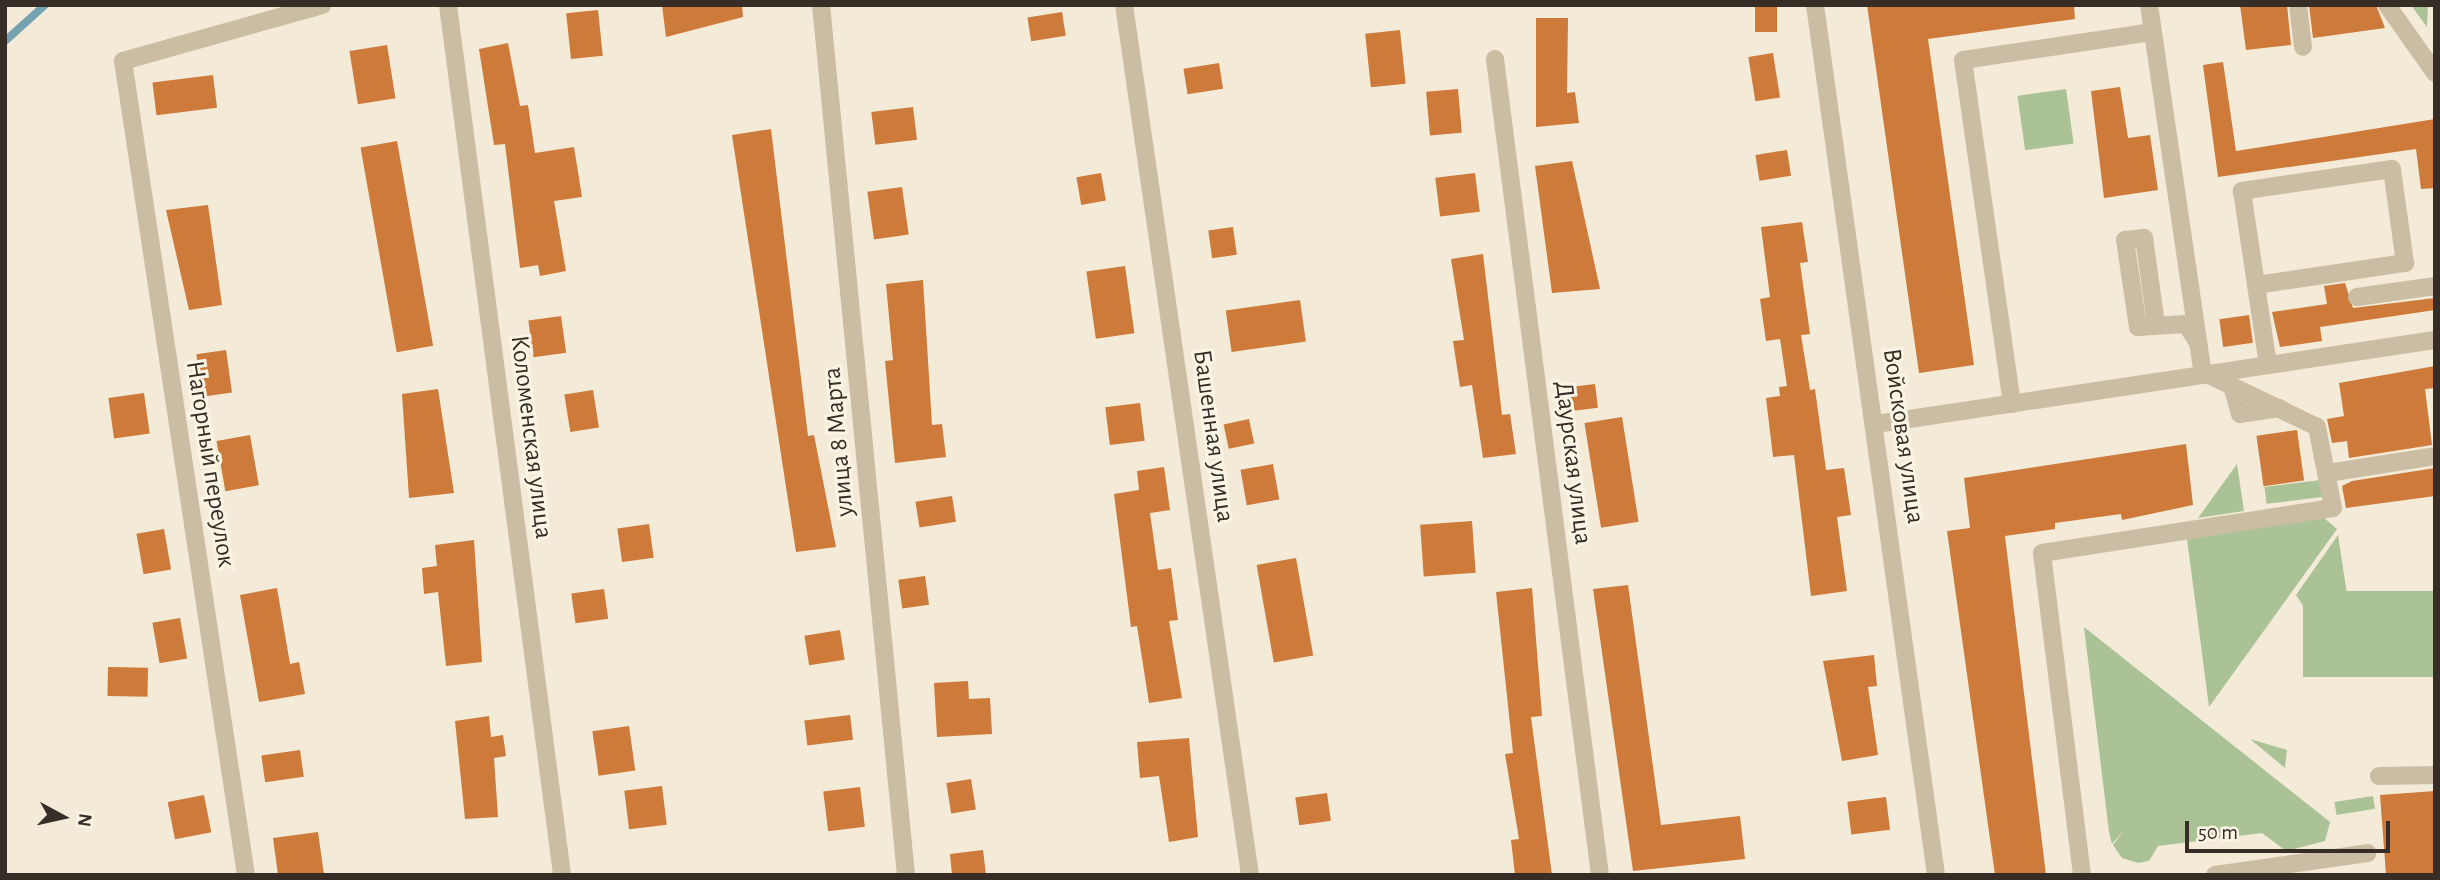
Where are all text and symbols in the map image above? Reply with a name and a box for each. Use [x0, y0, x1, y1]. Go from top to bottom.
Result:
street label: Коломенская улица [503, 333, 559, 541]
street label: Войсковая улица [1875, 346, 1931, 526]
street label: Башенная улица [1185, 348, 1241, 524]
street label: Нагорный переулок [178, 359, 242, 569]
street label: улица 8 Марта [817, 366, 861, 518]
street label: Даурская улица [1548, 380, 1598, 546]
north arrow [28, 782, 98, 852]
scale bar [2188, 806, 2393, 850]
text: N [74, 812, 95, 828]
text: 50 m [2198, 822, 2238, 843]

